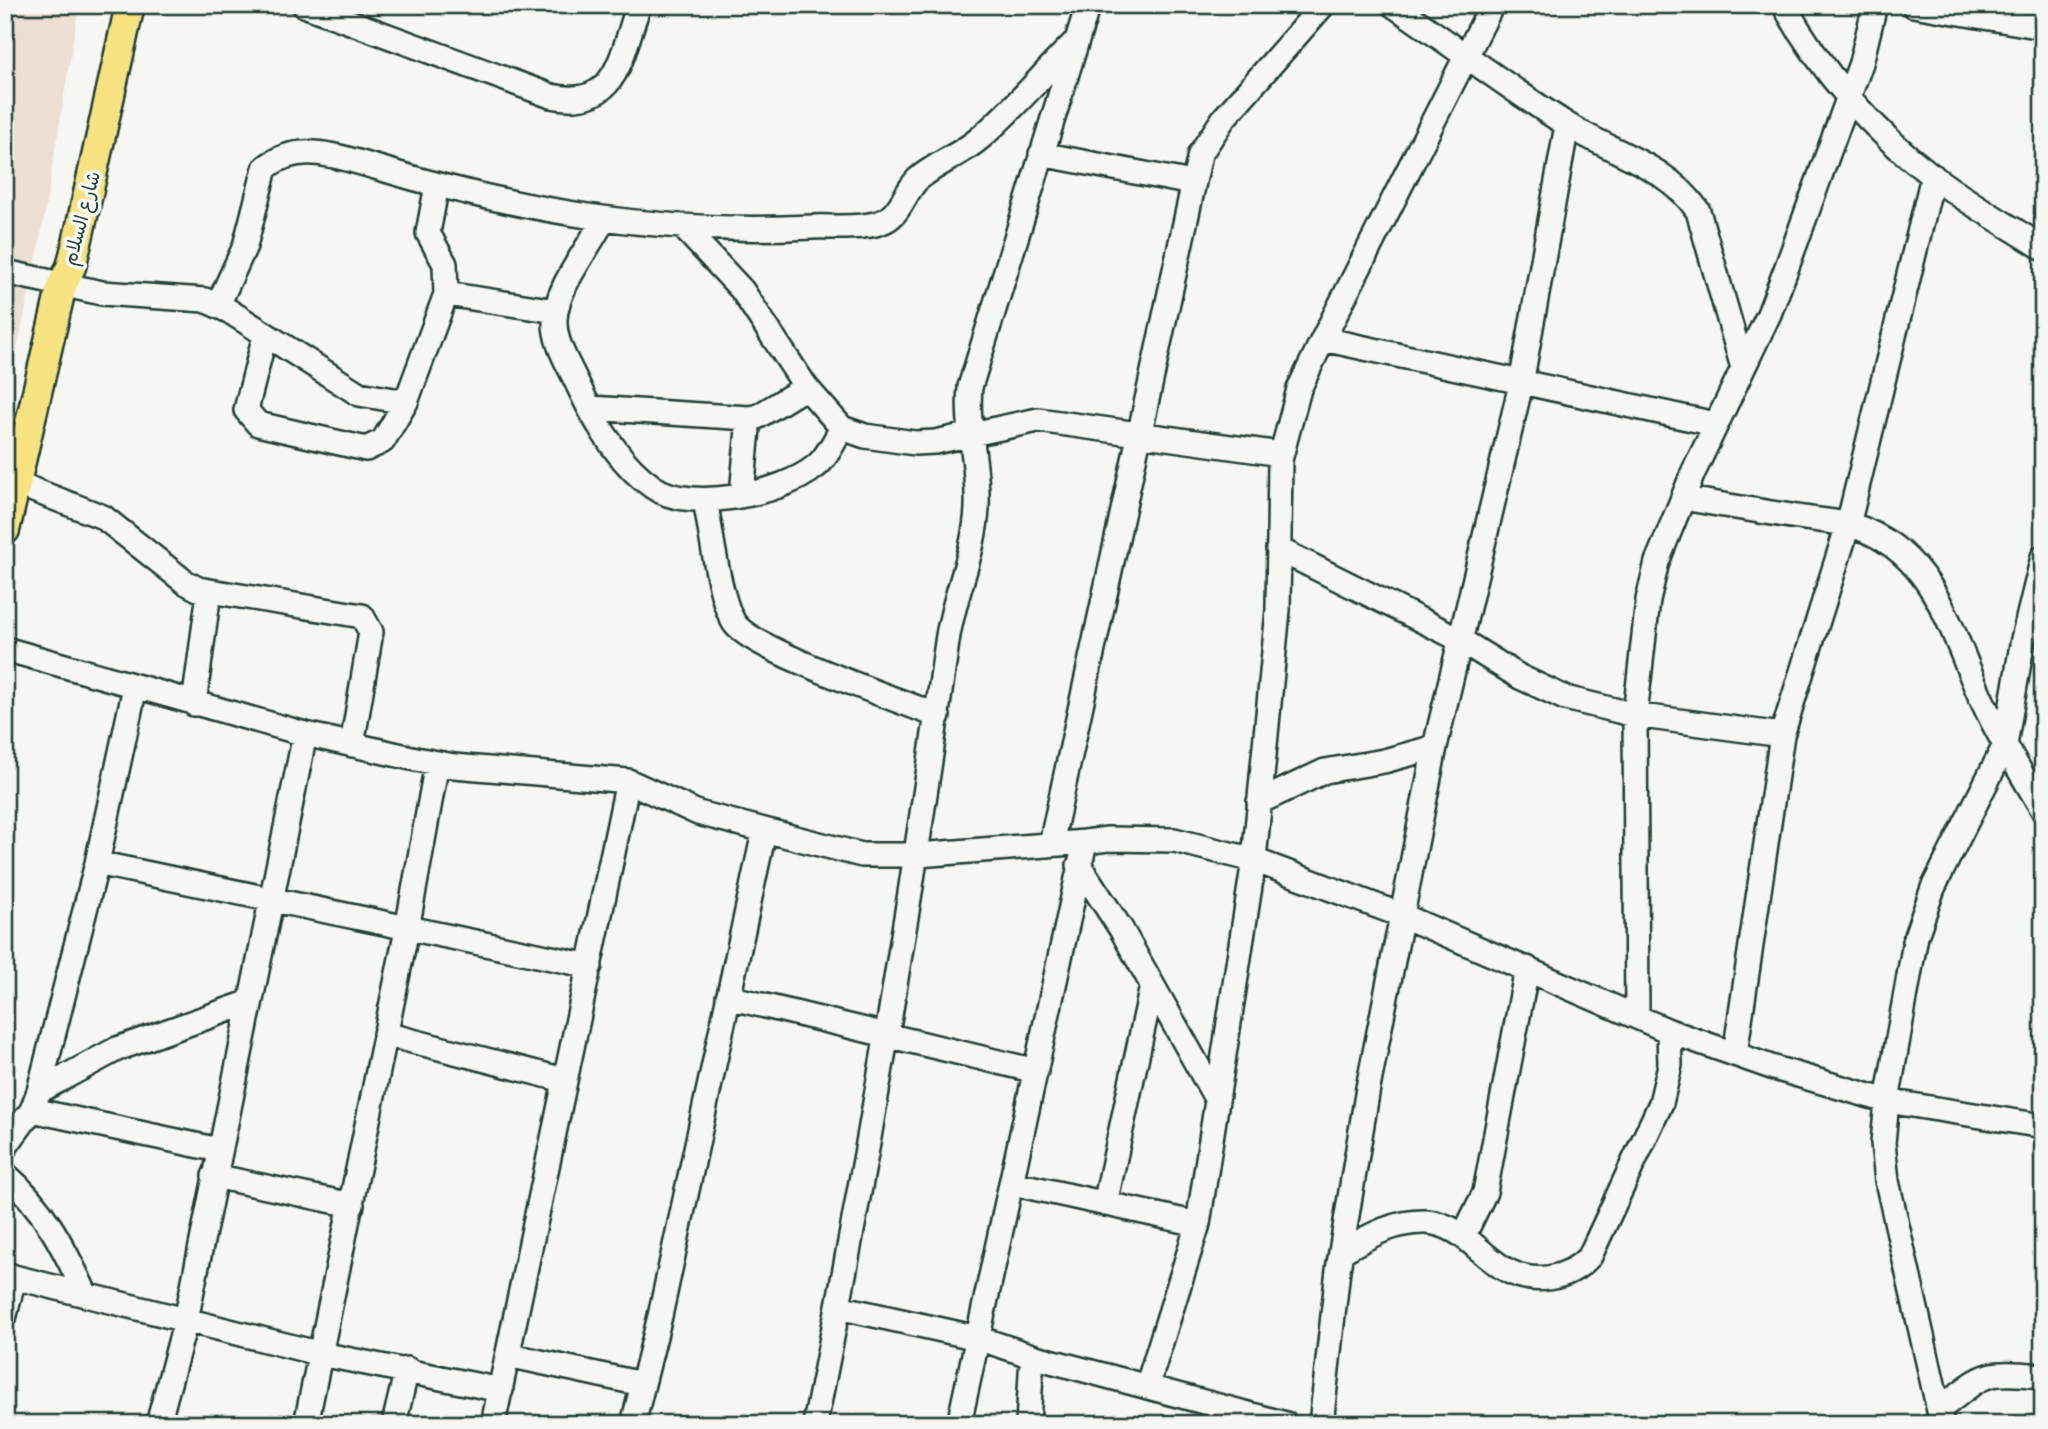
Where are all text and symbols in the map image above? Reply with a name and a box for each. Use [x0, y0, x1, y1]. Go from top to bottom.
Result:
street label: شارع السلام [57, 168, 108, 269]

